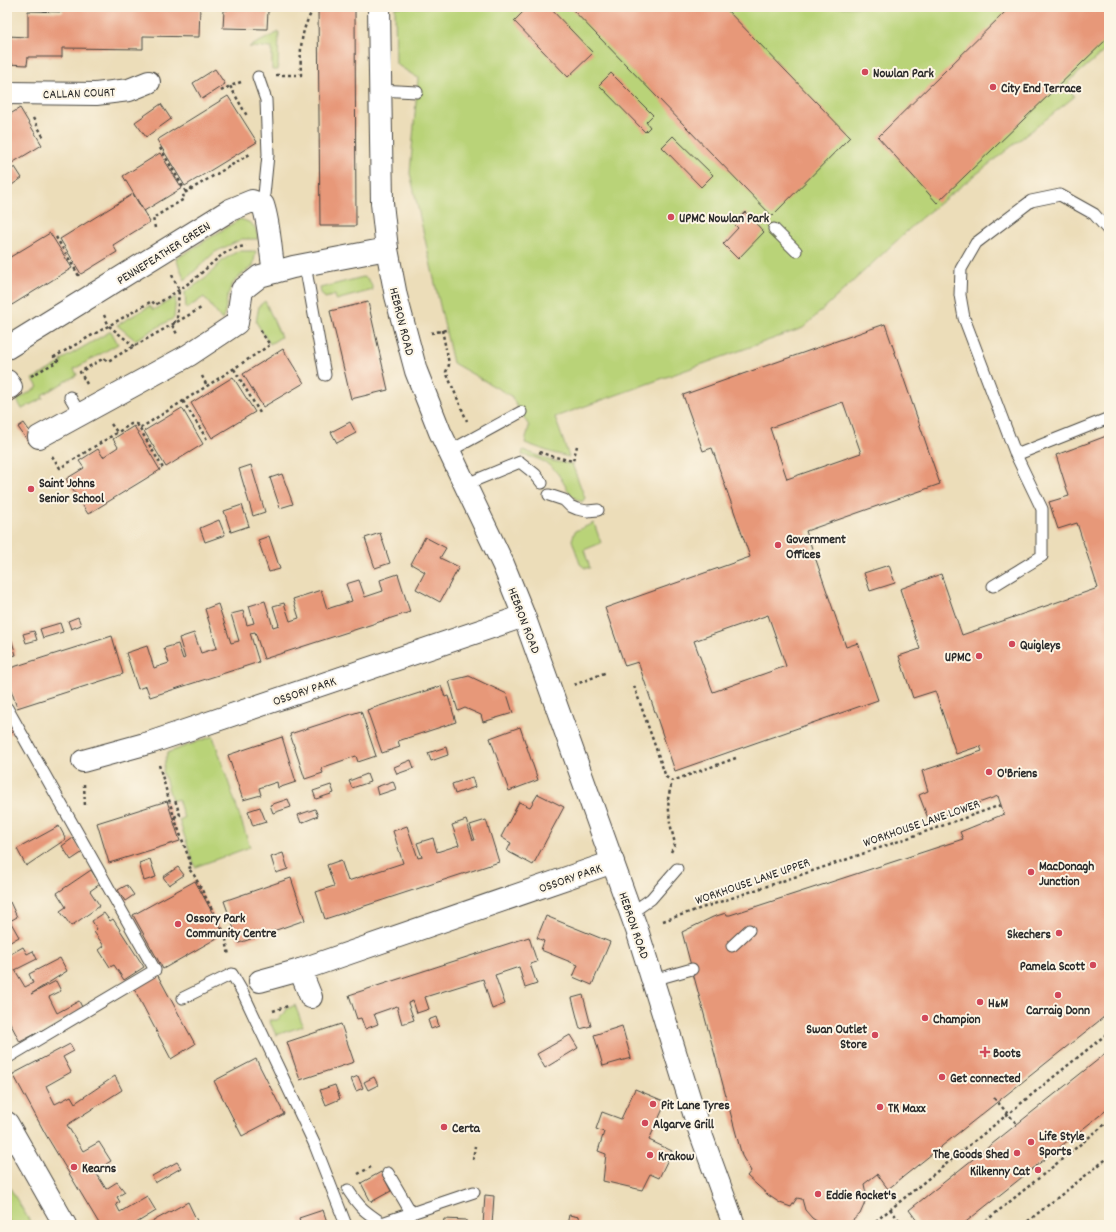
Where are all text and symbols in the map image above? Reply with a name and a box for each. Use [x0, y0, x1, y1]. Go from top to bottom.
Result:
place label: Nowlan Park [873, 65, 935, 84]
marker: Nowlan Park [860, 67, 870, 77]
place label: City End Terrace [1001, 80, 1082, 99]
marker: City End Terrace [988, 82, 998, 92]
street label: CALLAN COURT [43, 84, 116, 105]
place label: UPMC Nowlan Park [679, 210, 770, 229]
marker: UPMC Nowlan Park [666, 212, 676, 222]
street label: PENNEFEATHER GREEN [114, 218, 215, 291]
street label: HEBRON ROAD [383, 286, 418, 358]
place label: Saint Johns Senior School [39, 475, 105, 509]
marker: Saint Johns Senior School [26, 484, 36, 494]
place label: Government Offices [786, 531, 846, 565]
marker: Government Offices [773, 540, 783, 550]
street label: HEBRON ROAD [501, 585, 544, 657]
place label: Quigleys [1020, 637, 1061, 656]
marker: Quigleys [1007, 639, 1017, 649]
place label: UPMC [945, 649, 972, 668]
marker: UPMC [974, 651, 984, 661]
street label: OSSORY PARK [271, 673, 339, 712]
place label: O'Briens [997, 765, 1038, 784]
marker: O'Briens [984, 767, 994, 777]
street label: WORKHOUSE LANE LOWER [861, 795, 983, 853]
street label: WORKHOUSE LANE UPPER [693, 854, 813, 911]
place label: MacDonagh Junction [1039, 858, 1094, 892]
street label: OSSORY PARK [537, 860, 605, 899]
marker: MacDonagh Junction [1026, 867, 1036, 877]
street label: HEBRON ROAD [612, 890, 653, 962]
place label: Ossory Park Community Centre [186, 910, 277, 944]
marker: Ossory Park Community Centre [173, 919, 183, 929]
place label: Skechers [1007, 926, 1052, 945]
marker: Skechers [1054, 928, 1064, 938]
place label: Pamela Scott [1020, 958, 1085, 977]
marker: Pamela Scott [1088, 960, 1098, 970]
marker: Carraig Donn [1053, 990, 1063, 1000]
place label: H&M [988, 995, 1008, 1014]
marker: H&M [975, 997, 985, 1007]
place label: Carraig Donn [1026, 1002, 1090, 1021]
place label: Champion [933, 1011, 981, 1030]
marker: Champion [920, 1013, 930, 1023]
place label: Swan Outlet Store [806, 1021, 867, 1055]
marker: Swan Outlet Store [870, 1030, 880, 1040]
place label: Boots [993, 1045, 1022, 1064]
marker: Boots [980, 1047, 990, 1057]
place label: Get connected [950, 1070, 1021, 1089]
marker: Get connected [937, 1072, 947, 1082]
place label: Pit Lane Tyres [661, 1097, 730, 1116]
marker: Pit Lane Tyres [648, 1099, 658, 1109]
place label: TK Maxx [888, 1100, 926, 1119]
marker: TK Maxx [875, 1102, 885, 1112]
place label: Algarve Grill [653, 1116, 715, 1135]
marker: Algarve Grill [640, 1118, 650, 1128]
place label: Certa [452, 1120, 481, 1139]
marker: Certa [439, 1122, 449, 1132]
place label: Life Style Sports [1039, 1128, 1085, 1162]
marker: Life Style Sports [1026, 1137, 1036, 1147]
place label: The Goods Shed [933, 1146, 1009, 1165]
place label: Krakow [658, 1148, 695, 1167]
marker: The Goods Shed [1012, 1148, 1022, 1158]
marker: Krakow [645, 1150, 655, 1160]
place label: Kearns [82, 1160, 117, 1179]
marker: Kearns [69, 1162, 79, 1172]
place label: Kilkenny Cat [970, 1163, 1030, 1182]
marker: Kilkenny Cat [1033, 1165, 1043, 1175]
place label: Eddie Rocket's [826, 1187, 897, 1206]
marker: Eddie Rocket's [813, 1189, 823, 1199]

